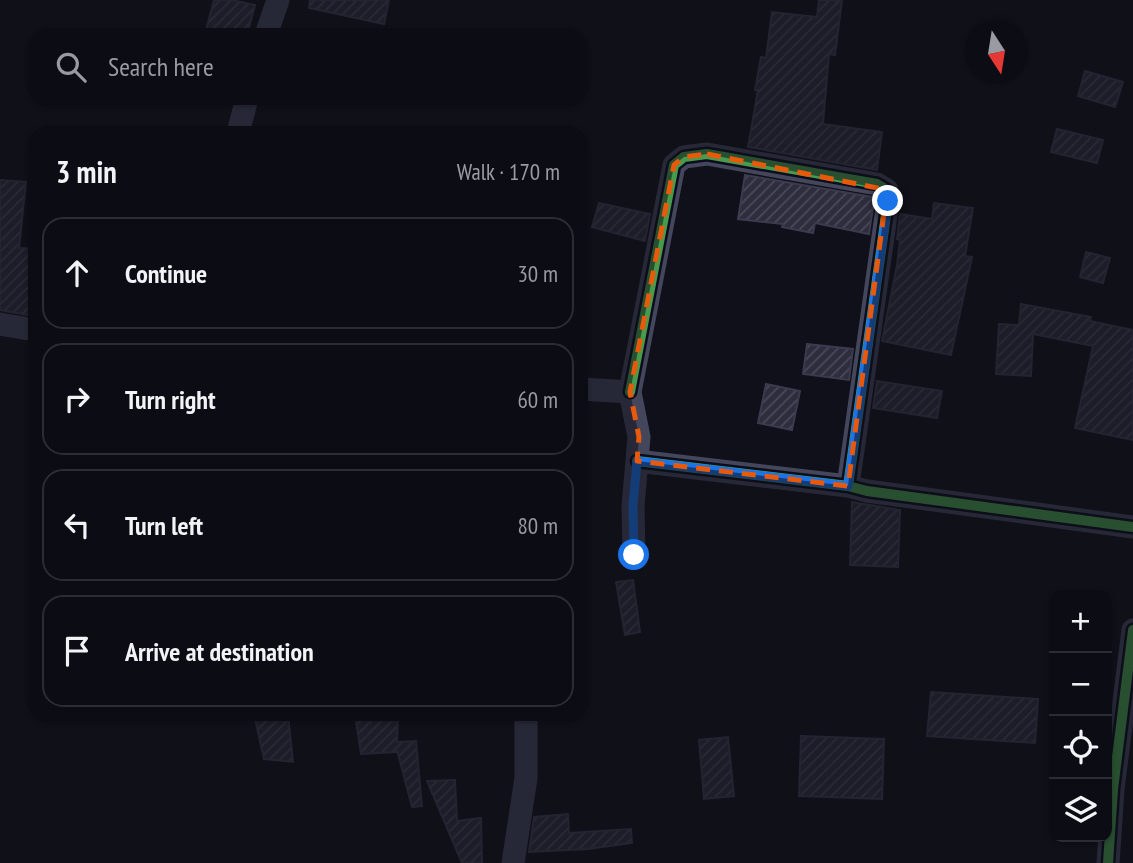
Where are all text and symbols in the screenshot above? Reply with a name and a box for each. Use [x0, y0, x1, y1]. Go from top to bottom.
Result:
north arrow [965, 21, 1028, 84]
search box [28, 28, 588, 105]
icon: search [52, 48, 90, 86]
text: Search here [108, 50, 214, 83]
text: 3 min [56, 152, 117, 191]
text: Walk · 170 m [457, 157, 560, 186]
route end [872, 185, 903, 216]
icon: ahead [58, 254, 96, 292]
text: Continue [125, 257, 207, 290]
text: 30 m [517, 259, 558, 288]
icon: right [58, 380, 96, 418]
text: Turn right [125, 383, 216, 416]
text: 60 m [517, 385, 558, 414]
icon: left [58, 506, 96, 544]
text: Turn left [125, 509, 203, 542]
text: 80 m [517, 511, 558, 540]
route start [618, 539, 649, 570]
map controls [1049, 590, 1112, 842]
button: + [1049, 590, 1112, 653]
icon: arrive [58, 632, 96, 670]
text: Arrive at destination [125, 635, 314, 668]
button: − [1049, 653, 1112, 716]
button: locate [1049, 716, 1112, 779]
button: layers [1049, 779, 1112, 842]

